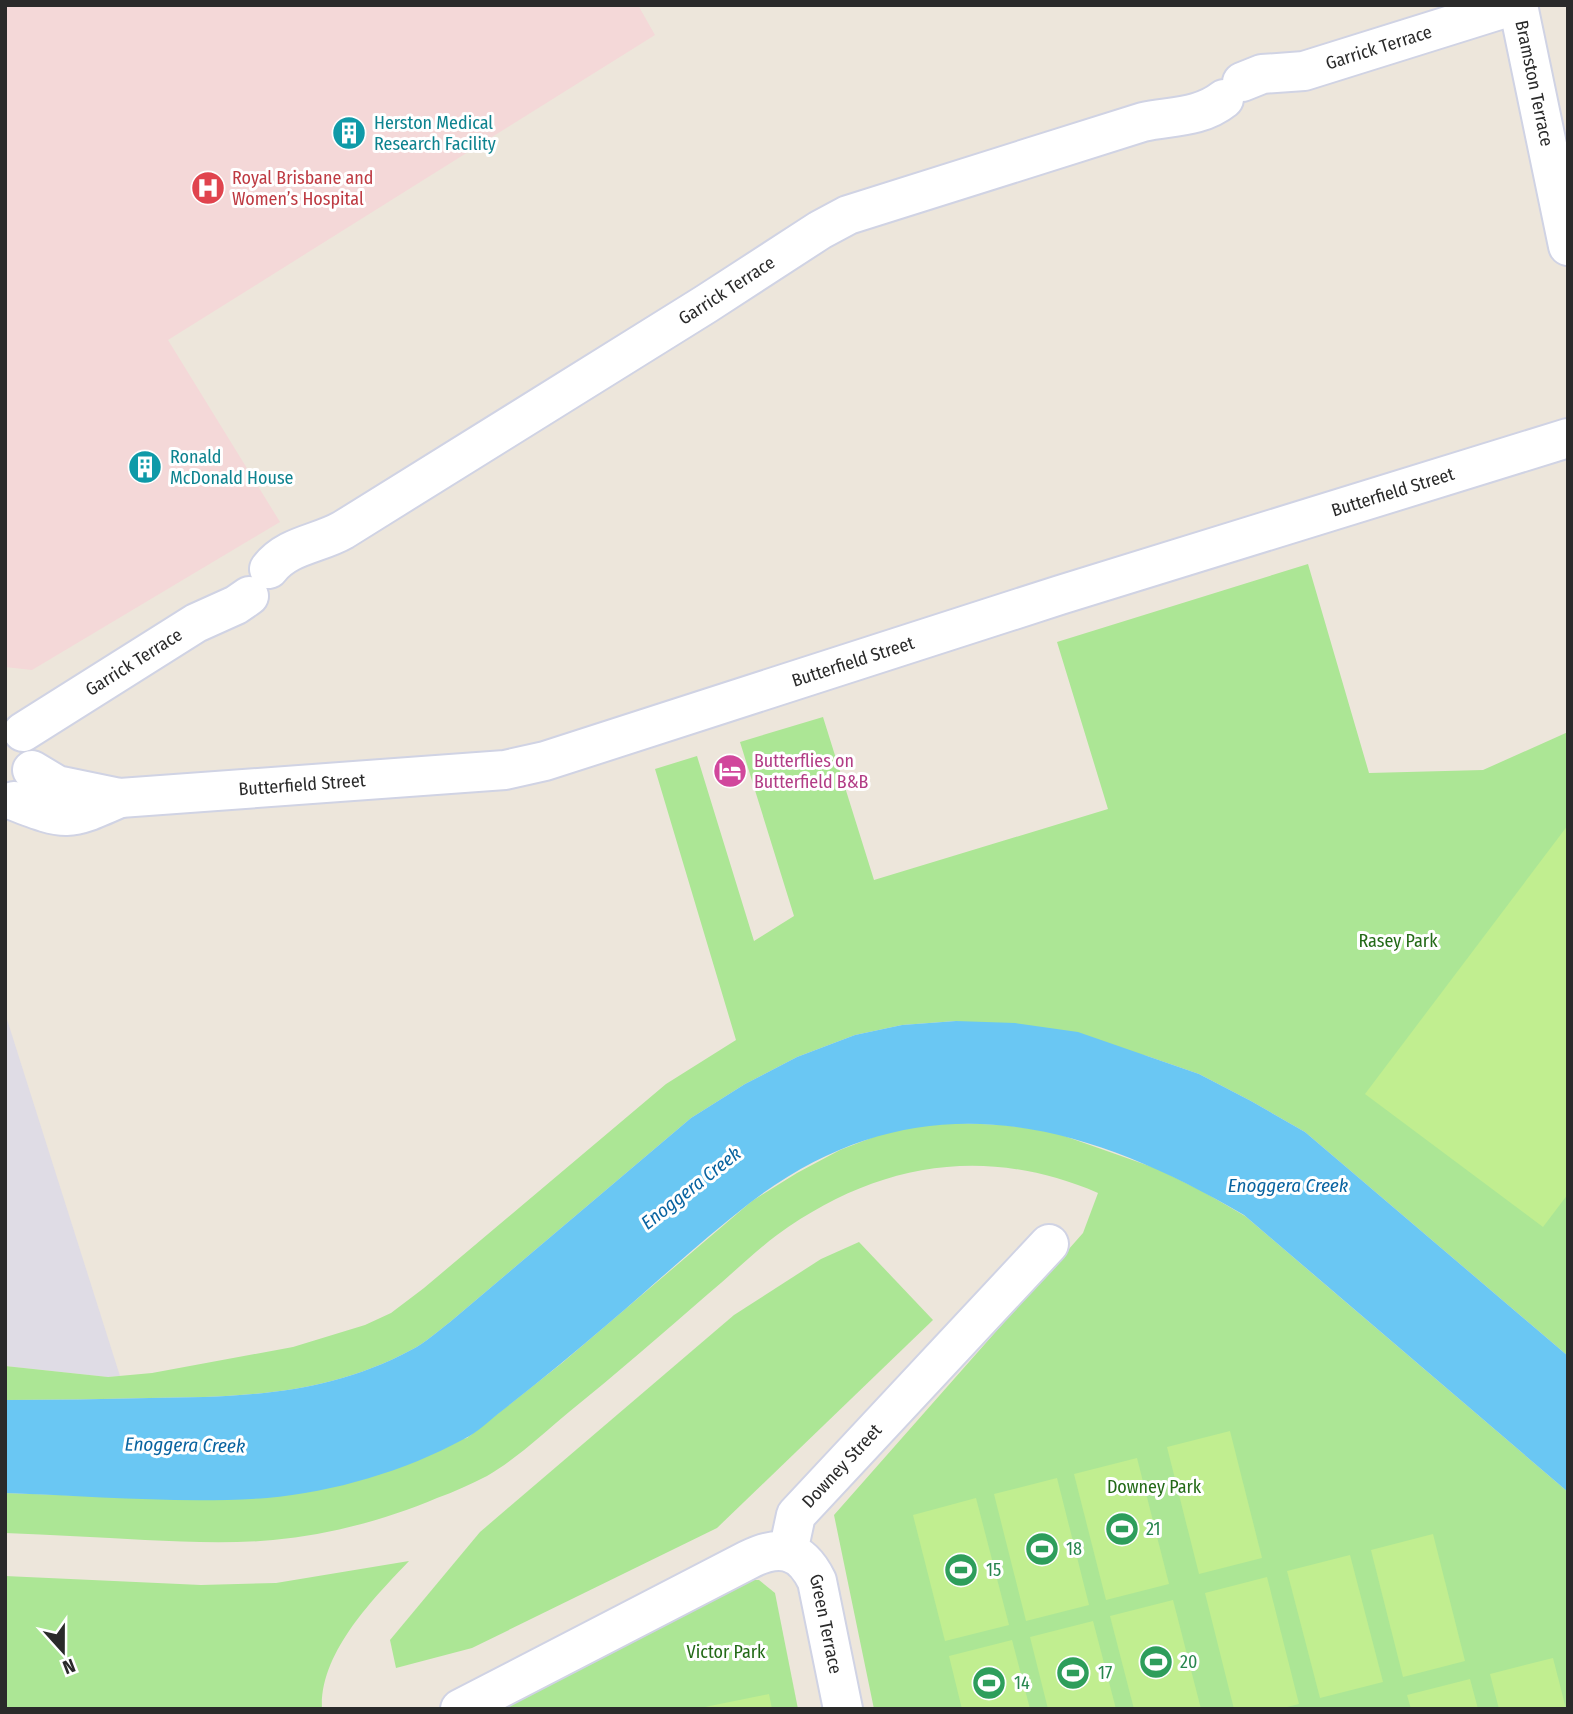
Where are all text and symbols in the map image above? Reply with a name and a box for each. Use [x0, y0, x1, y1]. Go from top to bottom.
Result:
street label: Bramston Terrace [1510, 18, 1558, 148]
street label: Garrick Terrace [1323, 21, 1435, 75]
place label: Herston Medical Research Facility [374, 112, 496, 155]
building icon: Herston Medical Research Facility [330, 114, 368, 152]
place label: Royal Brisbane and Women’s Hospital [232, 167, 373, 210]
hospital icon: Royal Brisbane and Women’s Hospital [189, 169, 227, 207]
street label: Garrick Terrace [674, 251, 779, 329]
place label: Ronald McDonald House [170, 446, 294, 489]
building icon: Ronald McDonald House [126, 448, 164, 486]
street label: Butterfield Street [1329, 463, 1457, 521]
street label: Garrick Terrace [81, 623, 186, 701]
street label: Butterfield Street [789, 632, 917, 692]
place label: Butterflies on Butterfield B&B [754, 750, 869, 793]
hotel icon: Butterflies on Butterfield B&B [711, 752, 749, 790]
street label: Butterfield Street [238, 769, 366, 800]
park label: Rasey Park [1358, 930, 1438, 952]
water label: Enoggera Creek [636, 1142, 746, 1234]
water label: Enoggera Creek [1228, 1174, 1348, 1197]
street label: Downey Street [797, 1419, 886, 1512]
water label: Enoggera Creek [125, 1432, 245, 1458]
park label: Downey Park [1107, 1476, 1202, 1498]
sports icon: 21 [1103, 1510, 1141, 1548]
place label: 21 [1146, 1518, 1161, 1540]
sports icon: 18 [1023, 1530, 1061, 1568]
place label: 18 [1066, 1538, 1082, 1560]
sports icon: 15 [942, 1551, 980, 1589]
place label: 15 [986, 1559, 1001, 1581]
street label: Green Terrace [804, 1570, 847, 1676]
north arrow [28, 1616, 98, 1686]
park label: Victor Park [687, 1641, 766, 1663]
sports icon: 20 [1137, 1643, 1175, 1681]
place label: 20 [1180, 1651, 1197, 1673]
text: N [59, 1654, 78, 1679]
sports icon: 17 [1054, 1654, 1092, 1692]
place label: 17 [1098, 1662, 1112, 1684]
sports icon: 14 [970, 1664, 1008, 1702]
place label: 14 [1014, 1672, 1030, 1694]

